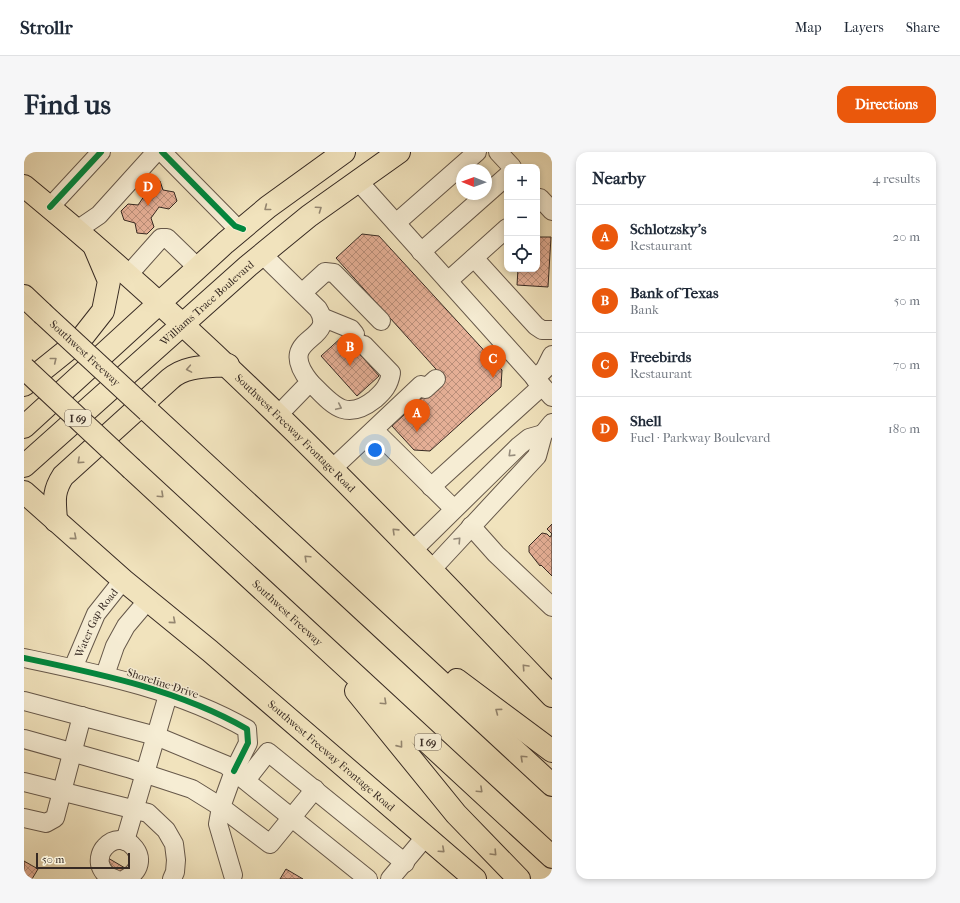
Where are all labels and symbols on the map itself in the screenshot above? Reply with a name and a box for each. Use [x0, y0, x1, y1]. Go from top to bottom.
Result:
north arrow [456, 164, 492, 200]
pin: D [135, 173, 161, 206]
one-way arrow [265, 203, 272, 210]
one-way arrow [315, 206, 322, 214]
street label: Williams Trace Boulevard [157, 257, 257, 349]
street label: Southwest Freeway [47, 318, 124, 390]
pin: B [337, 333, 363, 366]
pin: C [480, 345, 506, 378]
one-way arrow [50, 358, 57, 365]
one-way arrow [186, 364, 193, 373]
street label: Southwest Freeway Frontage Road [232, 371, 358, 496]
pin: A [404, 399, 430, 432]
one-way arrow [335, 402, 343, 410]
road number: I 69 [65, 410, 91, 426]
your location [365, 440, 385, 460]
one-way arrow [508, 449, 516, 457]
one-way arrow [77, 456, 85, 463]
one-way arrow [156, 490, 164, 498]
one-way arrow [392, 528, 400, 535]
one-way arrow [69, 532, 76, 539]
one-way arrow [453, 537, 461, 545]
one-way arrow [304, 556, 312, 563]
street label: Southwest Freeway [249, 578, 326, 650]
street label: Water Gap Road [72, 585, 121, 660]
one-way arrow [168, 616, 175, 623]
one-way arrow [523, 665, 530, 672]
street label: Shoreline Drive [125, 666, 201, 701]
one-way arrow [380, 697, 387, 704]
street label: Southwest Freeway Frontage Road [265, 698, 398, 815]
one-way arrow [496, 709, 503, 716]
road number: I 69 [415, 734, 441, 750]
one-way arrow [395, 740, 402, 747]
one-way arrow [521, 756, 528, 763]
one-way arrow [475, 785, 483, 793]
one-way arrow [438, 846, 445, 853]
one-way arrow [489, 849, 496, 856]
scale bar [36, 851, 130, 870]

